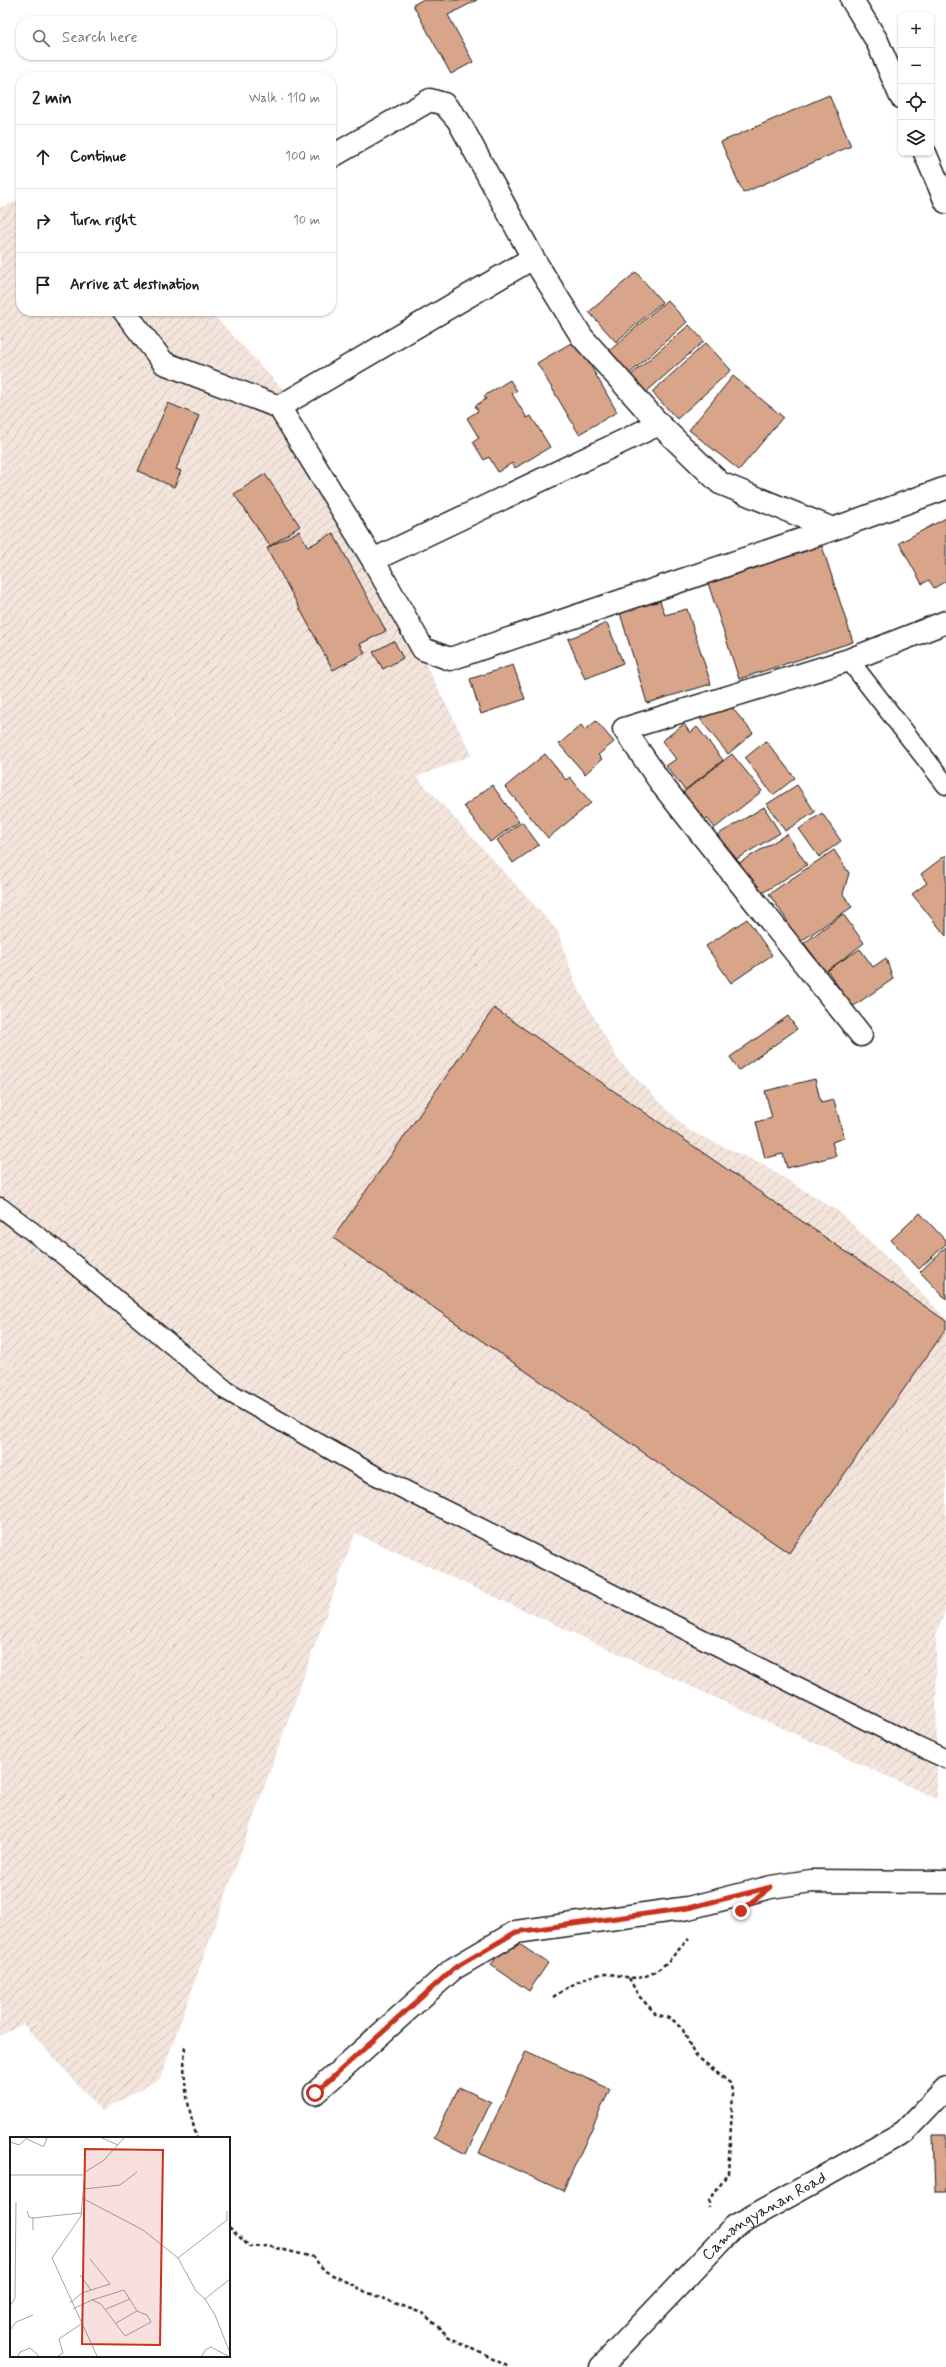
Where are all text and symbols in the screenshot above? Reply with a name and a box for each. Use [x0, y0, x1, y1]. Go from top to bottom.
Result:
map controls [898, 12, 934, 156]
button: + [898, 12, 934, 48]
search box [16, 16, 336, 60]
icon: search [30, 27, 52, 49]
text: Search here [62, 28, 138, 48]
button: − [898, 48, 934, 84]
button: locate [898, 84, 934, 120]
text: 2 min [32, 87, 72, 109]
text: Walk · 110 m [249, 90, 320, 107]
button: layers [898, 120, 934, 156]
icon: ahead [32, 146, 54, 168]
text: Continue [70, 147, 126, 167]
text: 100 m [285, 148, 320, 165]
icon: right [32, 210, 54, 232]
text: Turn right [70, 211, 137, 231]
text: 10 m [293, 212, 320, 229]
icon: arrive [32, 274, 54, 296]
text: Arrive at destination [70, 275, 199, 295]
route end [732, 1902, 750, 1920]
route start [306, 2084, 324, 2102]
inset map [10, 2137, 230, 2357]
street label: Camangyanan Road [697, 2167, 830, 2265]

